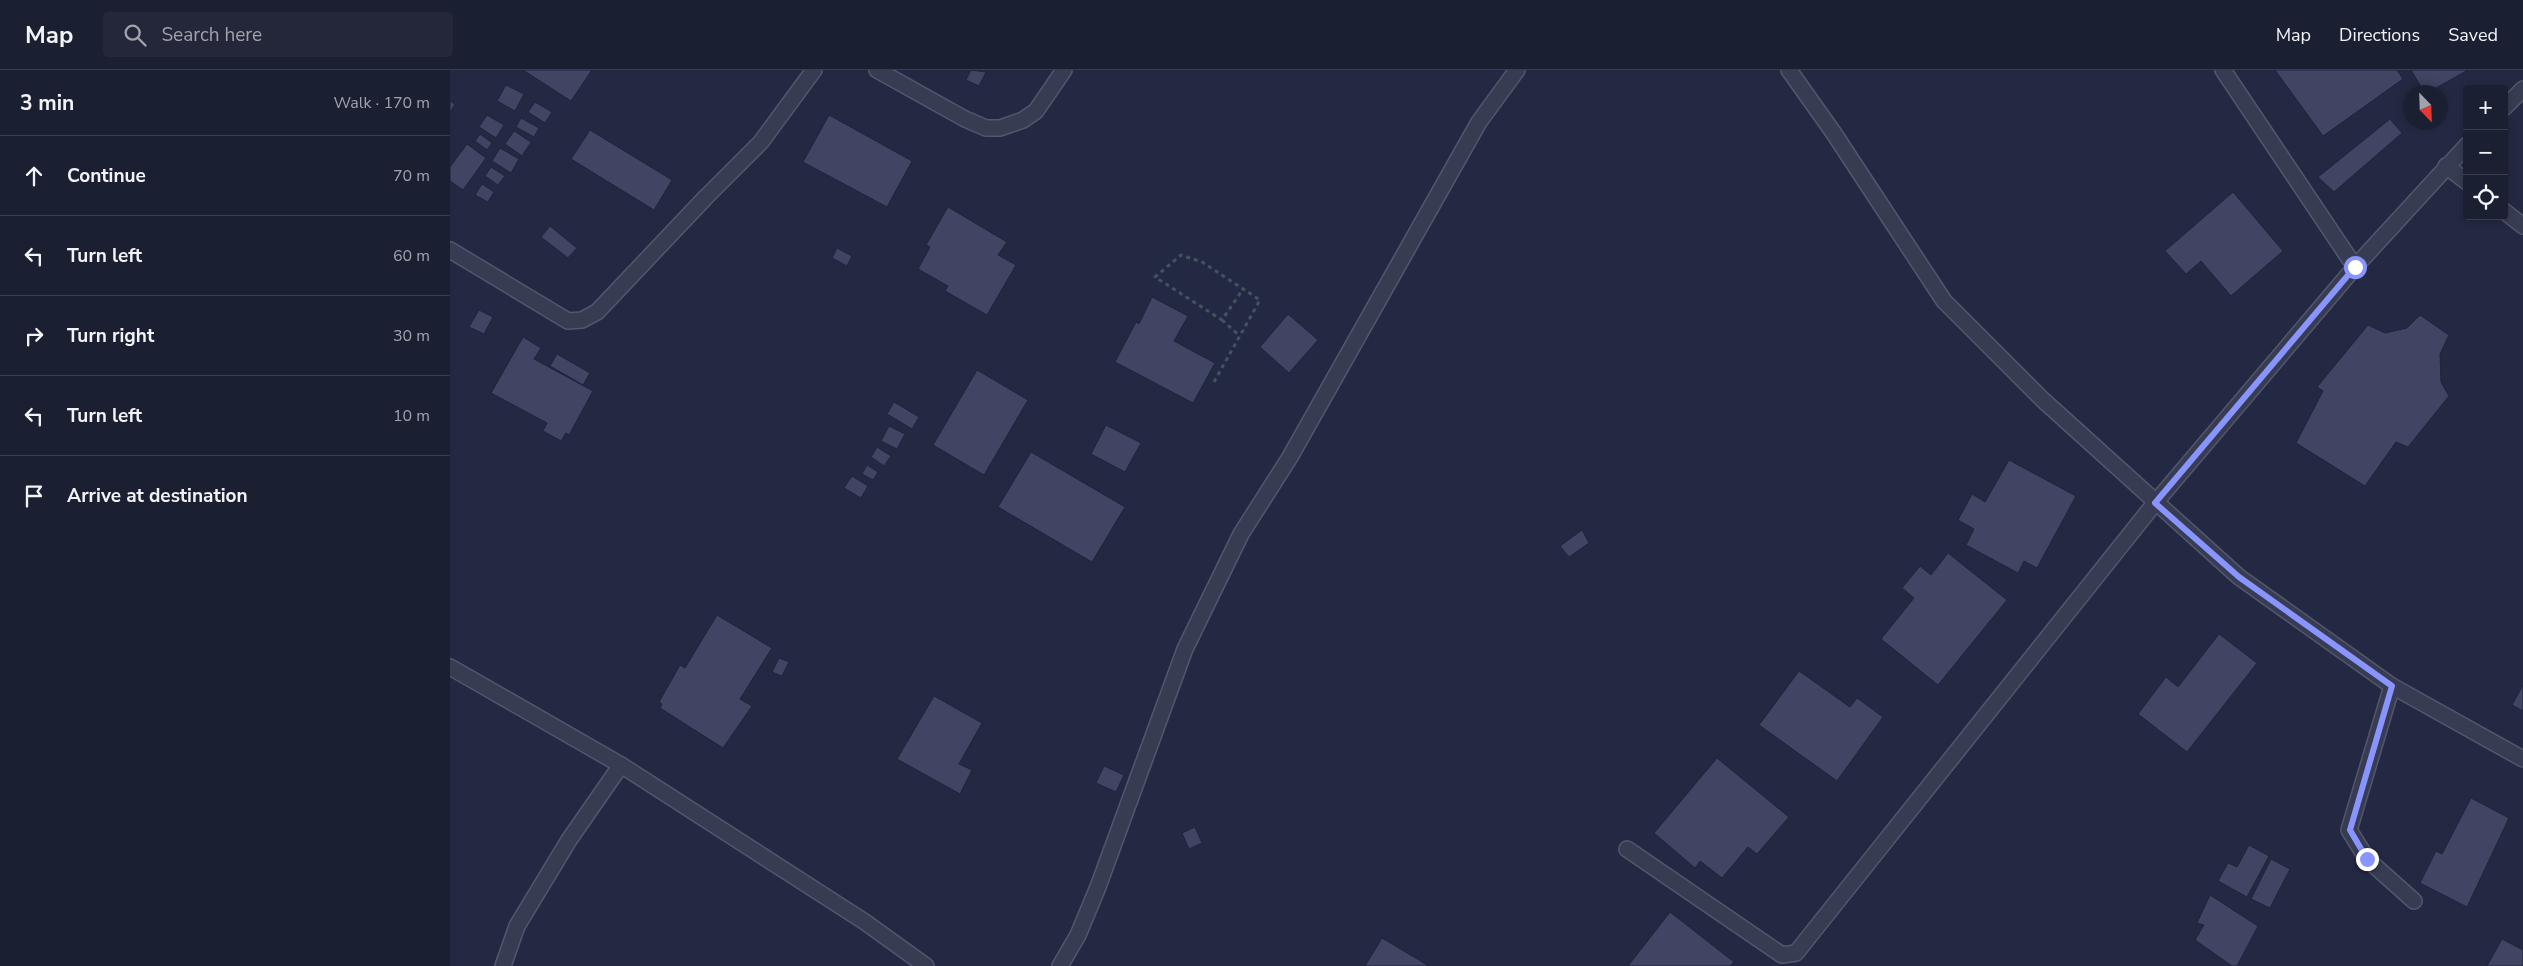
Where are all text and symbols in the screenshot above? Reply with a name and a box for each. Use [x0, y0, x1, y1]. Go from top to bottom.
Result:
search box [103, 12, 453, 57]
text: Map [25, 19, 73, 51]
icon: search [121, 21, 149, 49]
text: Search here [161, 22, 262, 48]
text: Map [2276, 23, 2311, 47]
text: Directions [2339, 23, 2420, 47]
text: Saved [2448, 23, 2498, 47]
north arrow [2403, 85, 2448, 130]
map controls [2463, 85, 2508, 220]
button: + [2463, 85, 2508, 130]
text: 3 min [20, 89, 74, 117]
text: Walk · 170 m [334, 92, 430, 114]
button: − [2463, 130, 2508, 175]
icon: ahead [20, 162, 48, 190]
text: Continue [67, 163, 146, 189]
text: 70 m [393, 165, 430, 187]
button: locate [2463, 175, 2508, 220]
icon: left [20, 242, 48, 270]
text: Turn left [67, 243, 142, 269]
text: 60 m [393, 245, 430, 267]
route start [2344, 256, 2367, 279]
icon: right [20, 322, 48, 350]
text: Turn right [67, 323, 154, 349]
text: 30 m [393, 325, 430, 347]
icon: left [20, 402, 48, 430]
text: Turn left [67, 403, 142, 429]
text: 10 m [393, 405, 430, 427]
icon: arrive [20, 482, 48, 510]
text: Arrive at destination [67, 483, 248, 509]
route end [2356, 848, 2379, 871]

